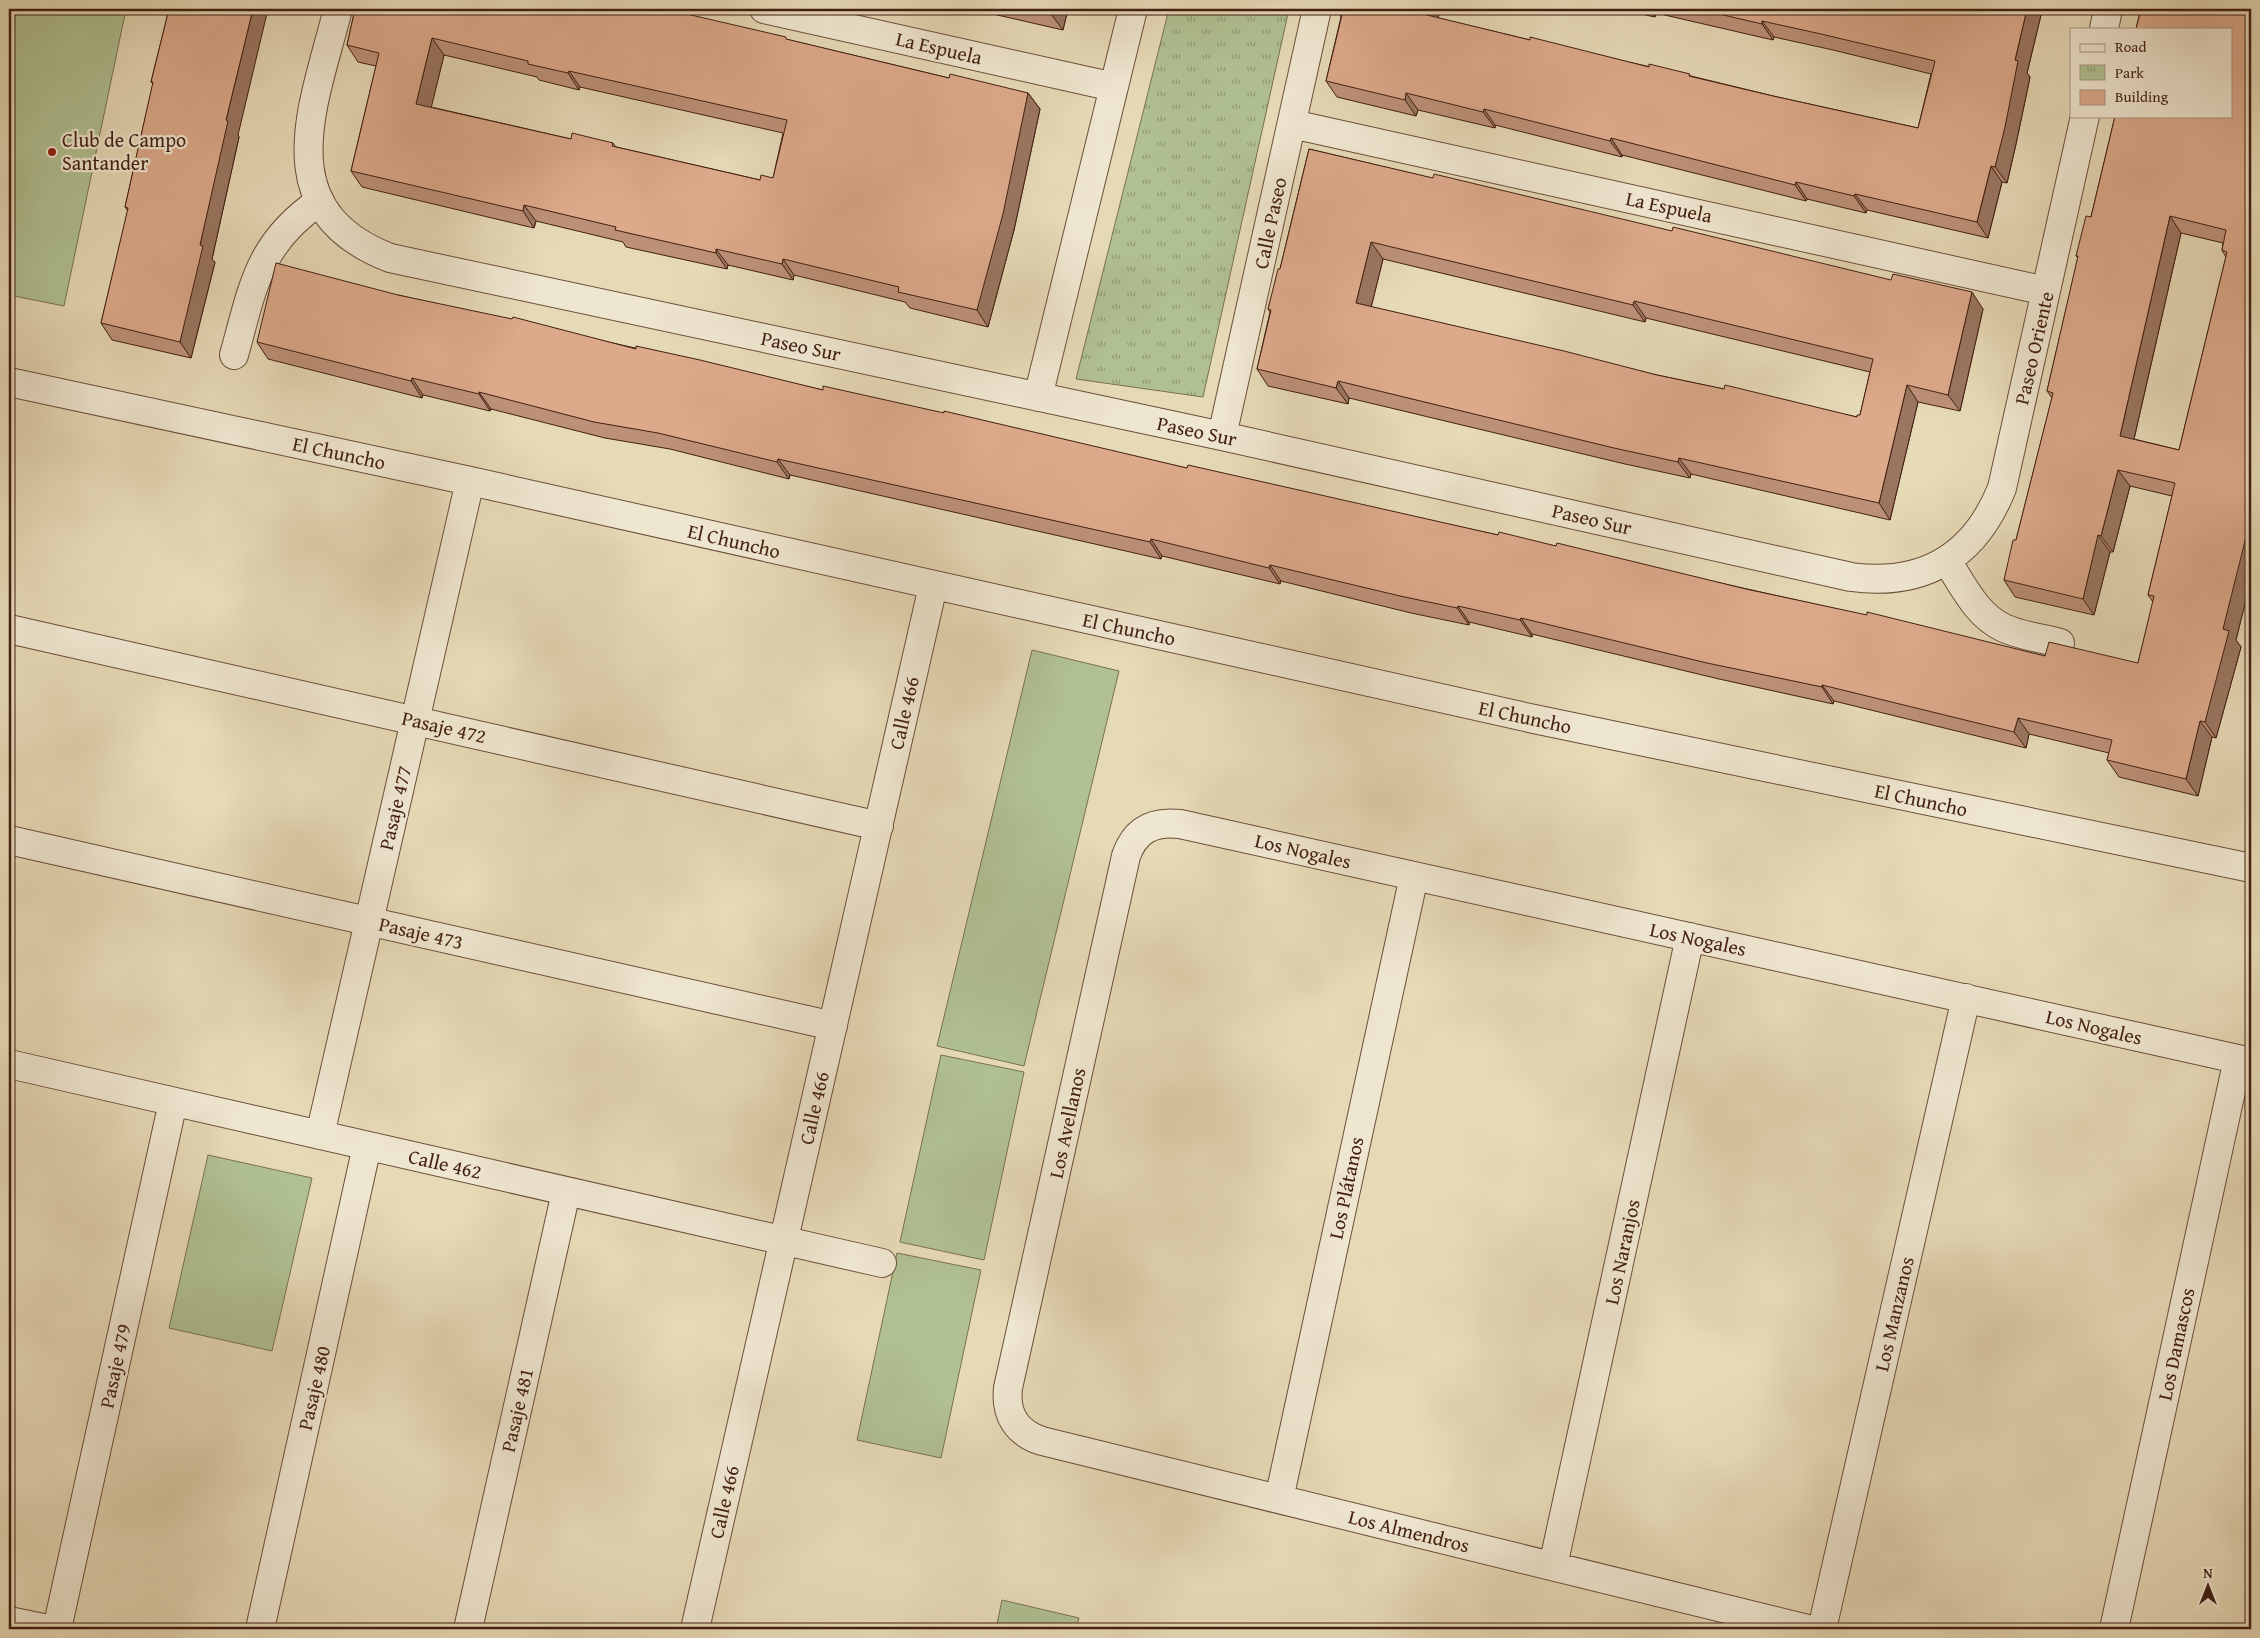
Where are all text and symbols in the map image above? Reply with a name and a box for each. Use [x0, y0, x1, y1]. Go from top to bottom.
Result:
street label: La Espuela [893, 24, 986, 72]
legend [2070, 28, 2232, 118]
text: Road [2115, 36, 2146, 57]
text: Park [2115, 62, 2144, 83]
text: Building [2115, 86, 2169, 107]
place label: Club de Campo Santander [62, 125, 186, 177]
marker: Club de Campo Santander [46, 146, 58, 158]
street label: Calle Paseo [1246, 174, 1293, 271]
street label: La Espuela [1623, 183, 1716, 230]
street label: Paseo Oriente [2006, 288, 2061, 407]
street label: Paseo Sur [758, 323, 844, 368]
street label: Paseo Sur [1154, 408, 1240, 453]
street label: El Chuncho [290, 429, 388, 476]
street label: Paseo Sur [1549, 495, 1635, 542]
street label: El Chuncho [685, 516, 783, 565]
street label: El Chuncho [1080, 605, 1178, 652]
street label: Calle 466 [881, 673, 926, 752]
street label: El Chuncho [1476, 693, 1574, 740]
street label: Pasaje 472 [399, 703, 489, 750]
street label: Pasaje 477 [371, 763, 418, 853]
street label: El Chuncho [1872, 776, 1970, 823]
street label: Los Nogales [1252, 825, 1354, 876]
street label: Pasaje 473 [376, 909, 466, 956]
street label: Los Nogales [1647, 914, 1749, 963]
street label: Los Nogales [2043, 1001, 2145, 1052]
street label: Los Avellanos [1041, 1065, 1092, 1181]
street label: Calle 466 [791, 1068, 836, 1147]
street label: Los Plátanos [1321, 1134, 1371, 1242]
street label: Calle 462 [406, 1141, 485, 1186]
street label: Los Naranjos [1596, 1196, 1647, 1307]
street label: Los Manzanos [1866, 1254, 1921, 1374]
street label: Los Damascos [2149, 1285, 2202, 1403]
street label: Pasaje 479 [91, 1321, 138, 1411]
street label: Pasaje 480 [290, 1343, 337, 1433]
street label: Pasaje 481 [493, 1365, 540, 1455]
street label: Calle 466 [701, 1462, 746, 1541]
street label: Los Almendros [1346, 1501, 1473, 1560]
north arrow [2182, 1560, 2232, 1610]
text: N [2203, 1563, 2213, 1583]

